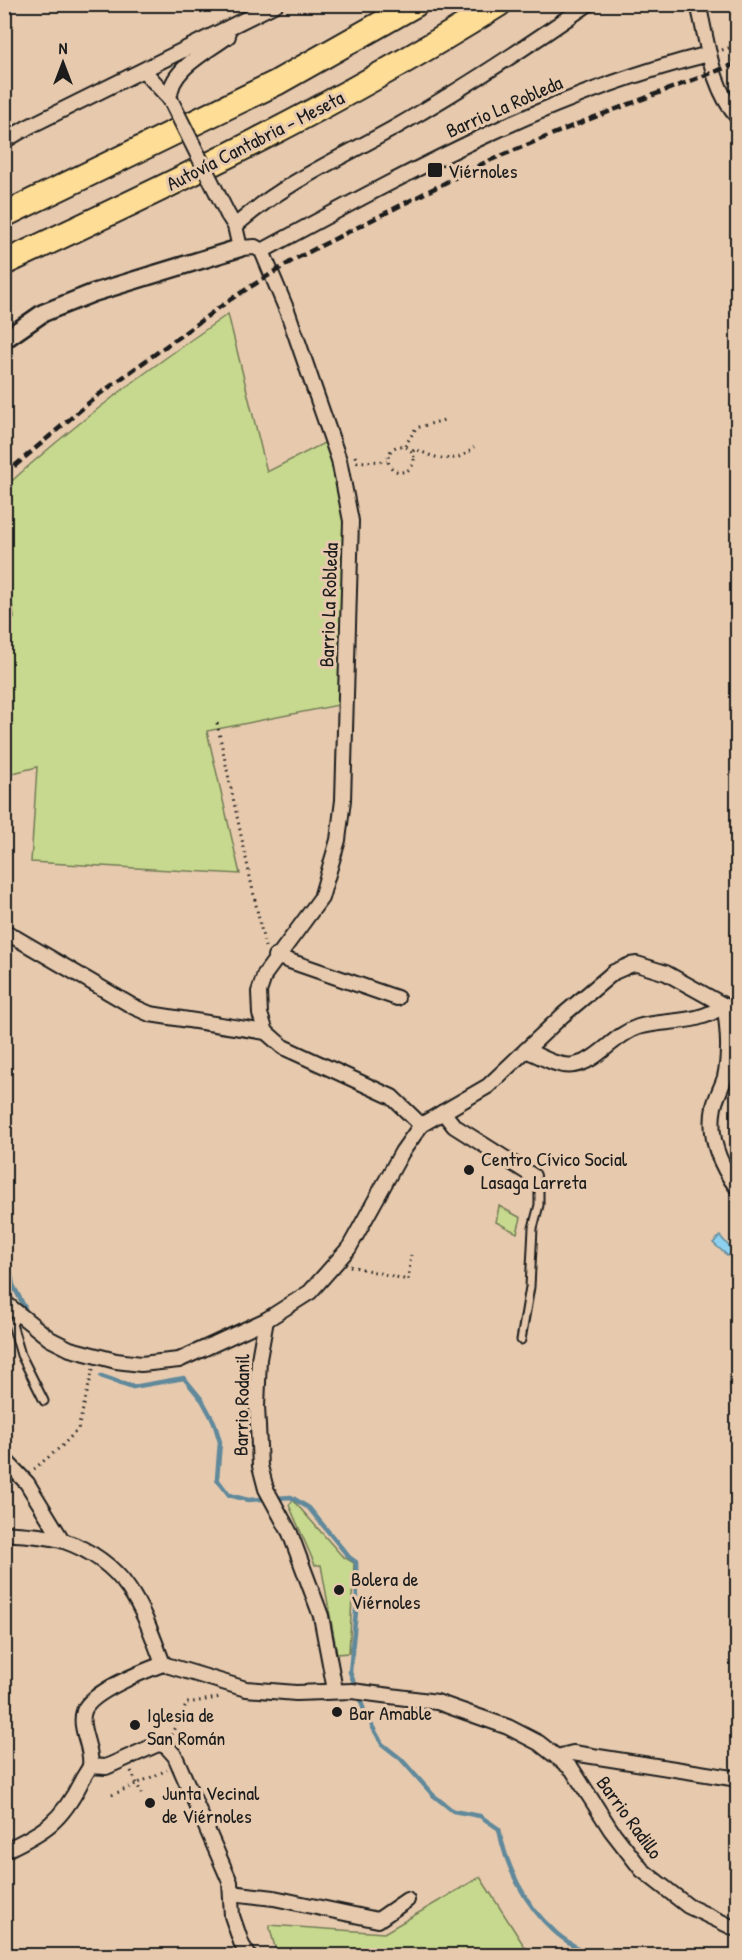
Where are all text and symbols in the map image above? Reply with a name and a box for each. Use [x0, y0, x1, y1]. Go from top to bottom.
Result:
north arrow [33, 33, 93, 93]
text: N [59, 37, 68, 59]
street label: Barrio La Robleda [442, 68, 567, 144]
street label: Autovía Cantabria - Meseta [162, 83, 349, 197]
place label: Viérnoles [448, 157, 518, 184]
marker: Viérnoles [426, 161, 444, 179]
street label: Barrio La Robleda [312, 542, 344, 668]
place label: Centro Cívico Social Lasaga Larreta [481, 1145, 628, 1195]
marker: Centro Cívico Social Lasaga Larreta [462, 1163, 476, 1177]
street label: Barrio Rodanil [227, 1353, 255, 1456]
place label: Bolera de Viérnoles [351, 1565, 421, 1615]
marker: Bolera de Viérnoles [332, 1583, 346, 1597]
place label: Bar Amable [349, 1699, 432, 1726]
place label: Iglesia de San Román [147, 1701, 225, 1751]
marker: Bar Amable [330, 1705, 344, 1719]
marker: Iglesia de San Román [128, 1718, 142, 1732]
street label: Barrio Radillo [591, 1770, 669, 1864]
place label: Junta Vecinal de Viérnoles [162, 1779, 260, 1829]
marker: Junta Vecinal de Viérnoles [143, 1796, 157, 1810]

